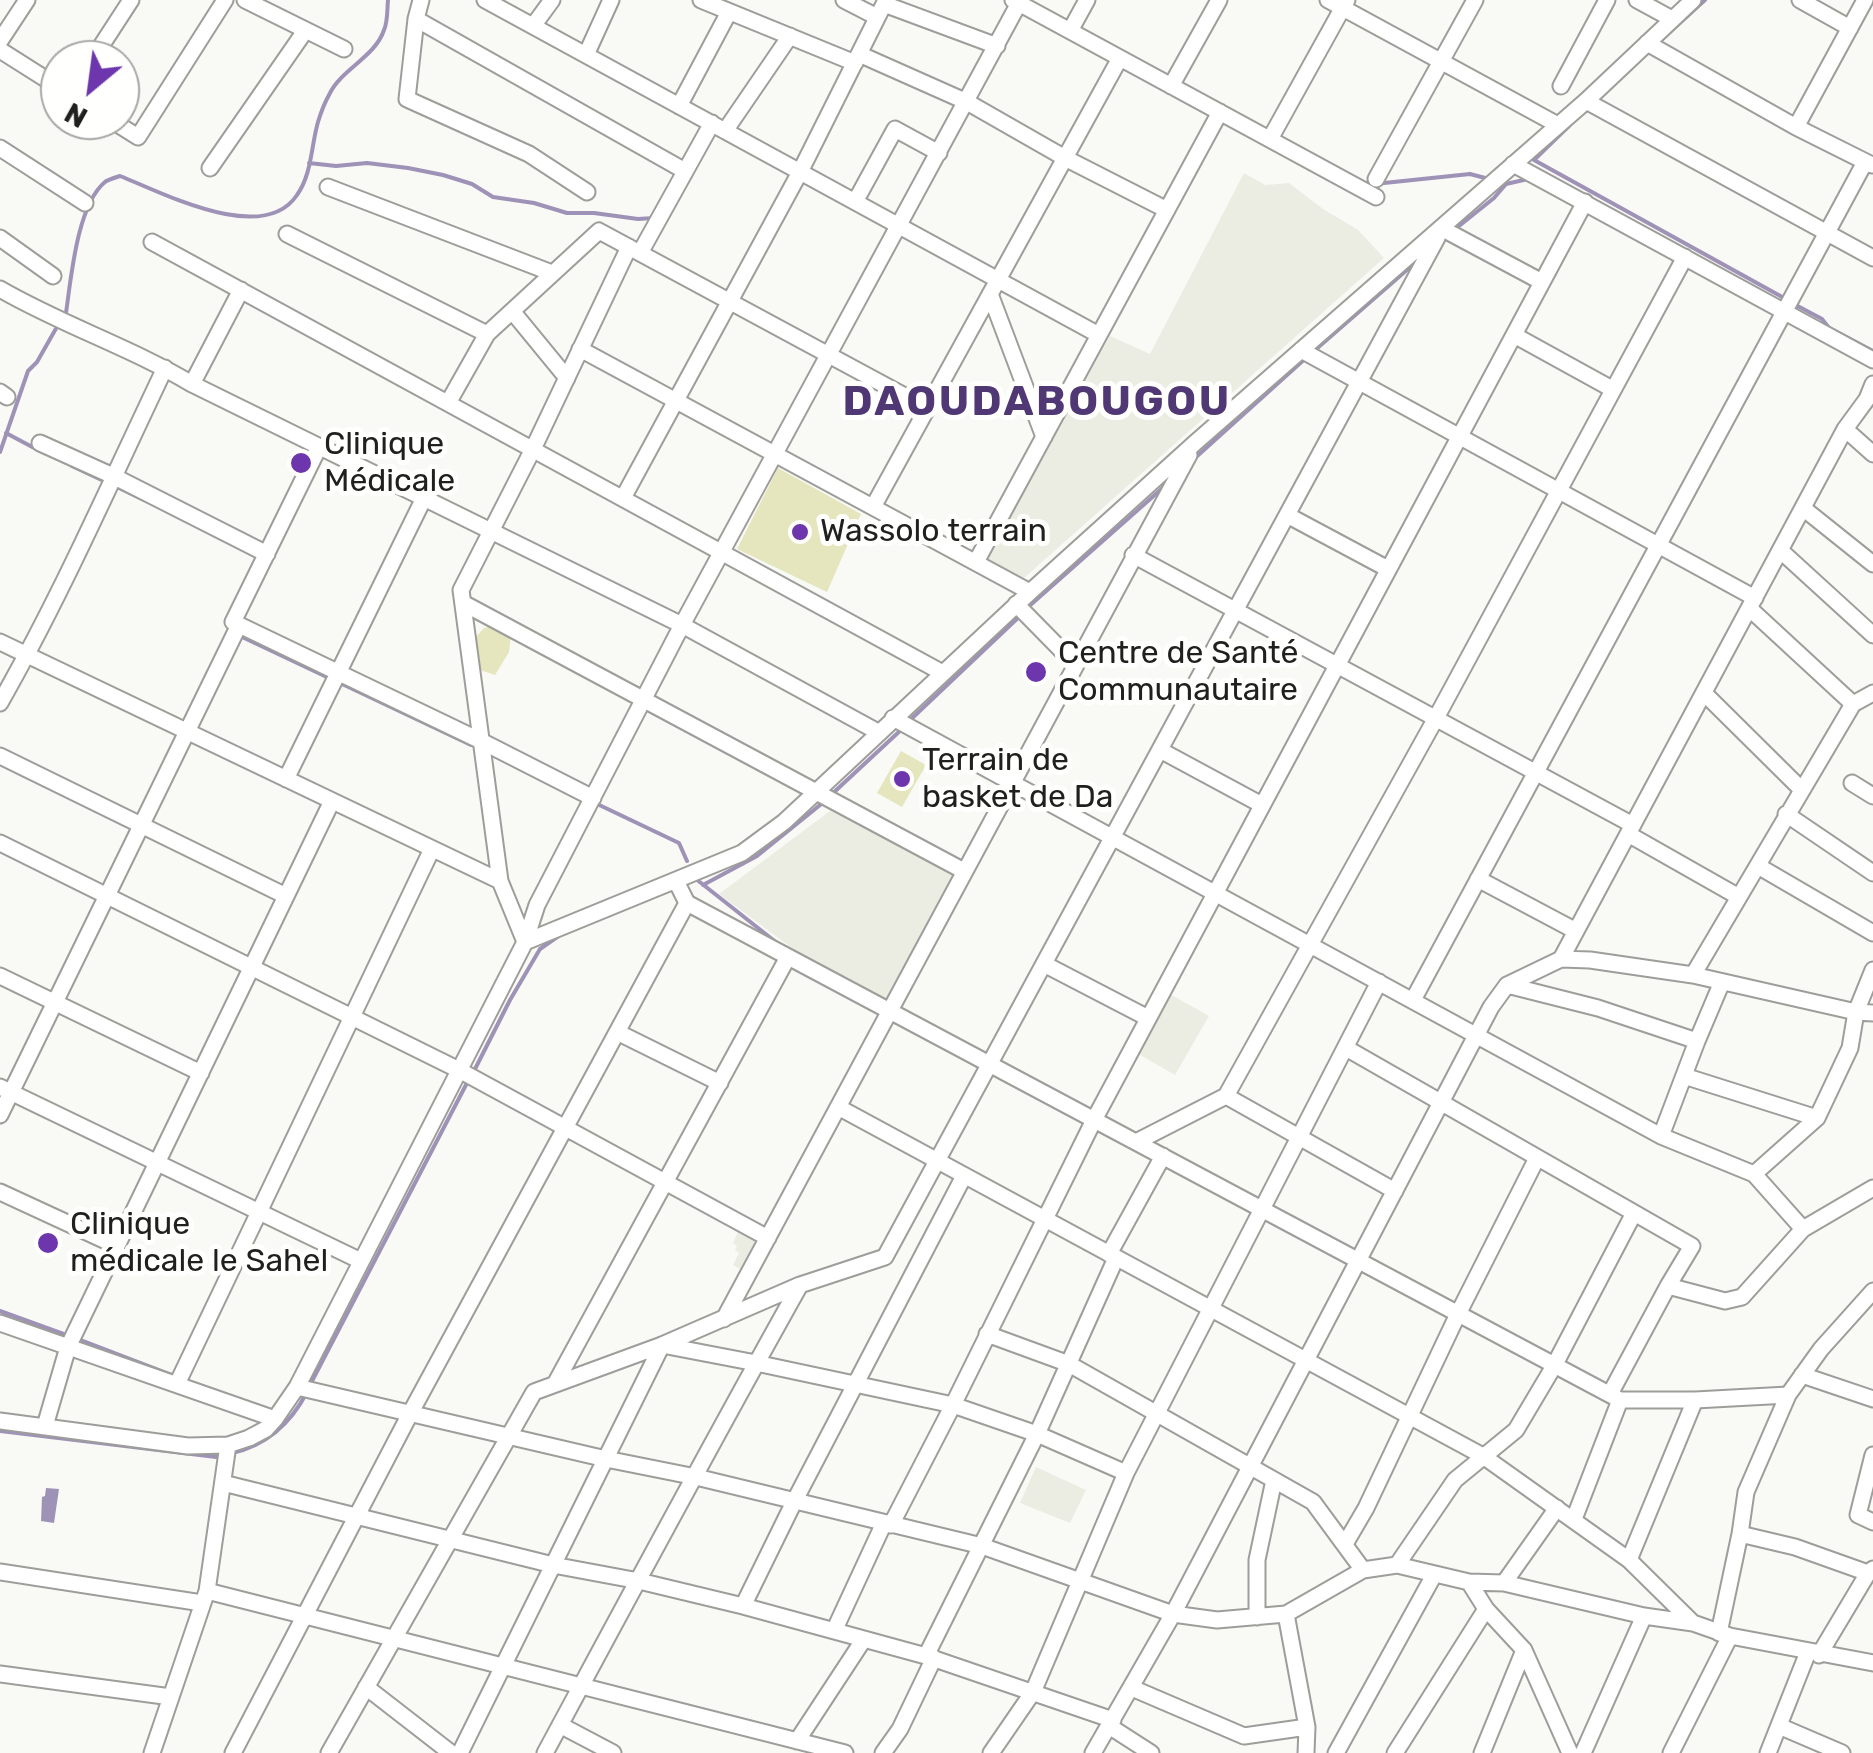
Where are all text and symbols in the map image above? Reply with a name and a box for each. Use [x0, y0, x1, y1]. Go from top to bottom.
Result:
north arrow [40, 40, 140, 140]
text: N [59, 96, 93, 134]
district label: DAOUDABOUGOU [842, 378, 1232, 428]
place label: Clinique Médicale [324, 426, 455, 501]
marker: Clinique Médicale [288, 450, 314, 476]
place label: Wassolo terrain [820, 513, 1047, 551]
marker: Wassolo terrain [789, 521, 811, 543]
place label: Centre de Santé Communautaire [1058, 635, 1298, 710]
marker: Centre de Santé Communautaire [1023, 659, 1049, 685]
place label: Terrain de basket de Da [922, 742, 1113, 817]
marker: Terrain de basket de Da [891, 768, 913, 790]
place label: Clinique médicale le Sahel [70, 1206, 328, 1281]
marker: Clinique médicale le Sahel [35, 1230, 61, 1256]

